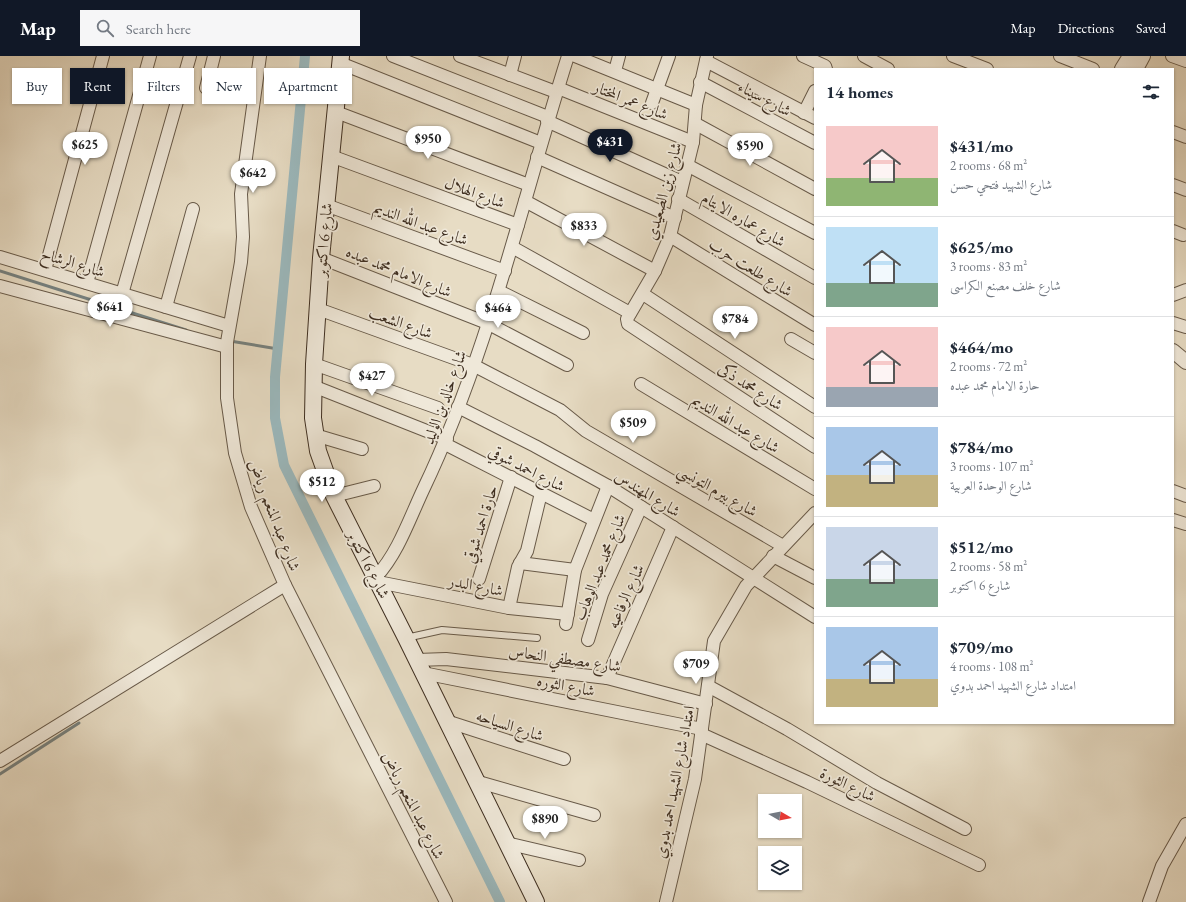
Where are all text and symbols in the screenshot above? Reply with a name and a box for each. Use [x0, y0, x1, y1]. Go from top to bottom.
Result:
search box [80, 10, 360, 46]
text: Map [20, 16, 56, 41]
icon: search [94, 17, 116, 39]
text: Search here [126, 19, 191, 38]
text: Map [1010, 19, 1036, 37]
text: Directions [1058, 19, 1114, 37]
text: Saved [1136, 19, 1166, 37]
chip: Buy [12, 68, 62, 104]
chip: Rent [70, 68, 125, 104]
chip: Filters [133, 68, 194, 104]
chip: New [202, 68, 256, 104]
chip: Apartment [264, 68, 352, 104]
street label: شارع عمر المختار [588, 75, 671, 128]
street label: شارع سيناء [733, 76, 795, 124]
text: 14 homes [826, 81, 893, 103]
icon: filters [1140, 81, 1162, 103]
pin: $950 [404, 126, 452, 160]
pin: $431 [586, 129, 634, 163]
text: $950 [415, 130, 441, 147]
pin: $625 [61, 132, 109, 166]
text: $431 [597, 133, 623, 150]
pin: $590 [726, 133, 774, 167]
text: $431/mo [950, 135, 1013, 157]
text: $625 [72, 136, 98, 153]
text: $590 [737, 137, 763, 154]
street label: شارع زين الصعيدي [640, 140, 690, 243]
icon: home [858, 142, 906, 190]
text: 2 rooms · 68 m² [950, 157, 1027, 174]
pin: $642 [229, 160, 277, 194]
text: $642 [240, 164, 266, 181]
street label: شارع الهلال [441, 172, 508, 216]
text: شارع الشهيد فتحي حسن [950, 176, 1052, 193]
street label: شارع عماره الايتام [696, 187, 789, 255]
street label: شارع عبد الله النديم [369, 195, 472, 254]
street label: شارع 6 اكتوبر [310, 202, 340, 280]
pin: $833 [560, 213, 608, 247]
text: $833 [571, 217, 597, 234]
street label: شارع طلعت حرب [703, 233, 797, 304]
text: $625/mo [950, 236, 1013, 258]
street label: شارع الامام محمد عبده [341, 241, 455, 306]
street label: شارع الرشاح [37, 243, 107, 286]
icon: home [858, 243, 906, 291]
text: 3 rooms · 83 m² [950, 258, 1027, 275]
text: شارع خلف مصنع الكراسى [950, 277, 1061, 294]
pin: $641 [86, 294, 134, 328]
pin: $464 [474, 295, 522, 329]
text: $641 [97, 298, 123, 315]
text: $464 [485, 299, 511, 316]
street label: شارع الشعب [365, 301, 436, 346]
pin: $784 [711, 306, 759, 340]
text: $784 [722, 310, 748, 327]
text: $464/mo [950, 336, 1013, 358]
icon: home [858, 343, 906, 391]
street label: شارع خالد بن الوليد [418, 347, 474, 448]
street label: شارع محمد ذكى [713, 358, 787, 418]
text: 2 rooms · 72 m² [950, 358, 1027, 375]
pin: $427 [348, 363, 396, 397]
text: $427 [359, 367, 385, 384]
text: حارة الامام محمد عبده [950, 377, 1040, 394]
street label: شارع عبد الله النديم [686, 387, 785, 461]
pin: $509 [609, 410, 657, 444]
text: $509 [620, 414, 646, 431]
text: $784/mo [950, 436, 1013, 458]
street label: شارع احمد شوقي [484, 440, 568, 499]
icon: home [858, 443, 906, 491]
street label: شارع عبد المنعم رياض [239, 456, 306, 576]
text: 3 rooms · 107 m² [950, 458, 1034, 475]
street label: شارع بيرم التونسي [672, 459, 761, 526]
street label: شارع المهندس [609, 465, 685, 524]
pin: $512 [298, 469, 346, 503]
text: $512 [309, 473, 335, 490]
text: شارع الوحدة العربية [950, 477, 1032, 494]
street label: حارة احمد شوقي [459, 482, 504, 566]
street label: شارع محمد عبد الوهاب [569, 511, 633, 625]
street label: شارع 6 اكتوبر [339, 525, 395, 603]
text: $512/mo [950, 536, 1013, 558]
icon: home [858, 543, 906, 591]
text: 2 rooms · 58 m² [950, 558, 1027, 575]
street label: شارع الرفاعيه [602, 561, 652, 633]
street label: شارع البدر [444, 570, 505, 604]
text: شارع 6 اكتوبر [950, 577, 1010, 594]
text: $709/mo [950, 636, 1013, 658]
street label: شارع مصطفي النحاس [507, 640, 623, 682]
icon: home [858, 643, 906, 691]
pin: $709 [672, 651, 720, 685]
text: $709 [683, 655, 709, 672]
text: 4 rooms · 108 m² [950, 658, 1034, 675]
street label: شارع الثوره [534, 670, 597, 704]
text: امتداد شارع الشهيد احمد بدوي [950, 677, 1076, 694]
street label: امتداد شارع الشهيد احمد بدوي [649, 704, 703, 861]
street label: شارع السياحه [473, 705, 546, 749]
street label: شارع عبد المنعم رياض [373, 748, 450, 865]
street label: شارع الثورة [815, 762, 879, 810]
north arrow [758, 794, 802, 838]
map controls [758, 794, 802, 890]
pin: $890 [521, 806, 569, 840]
text: $890 [532, 810, 558, 827]
button: layers [758, 846, 802, 890]

